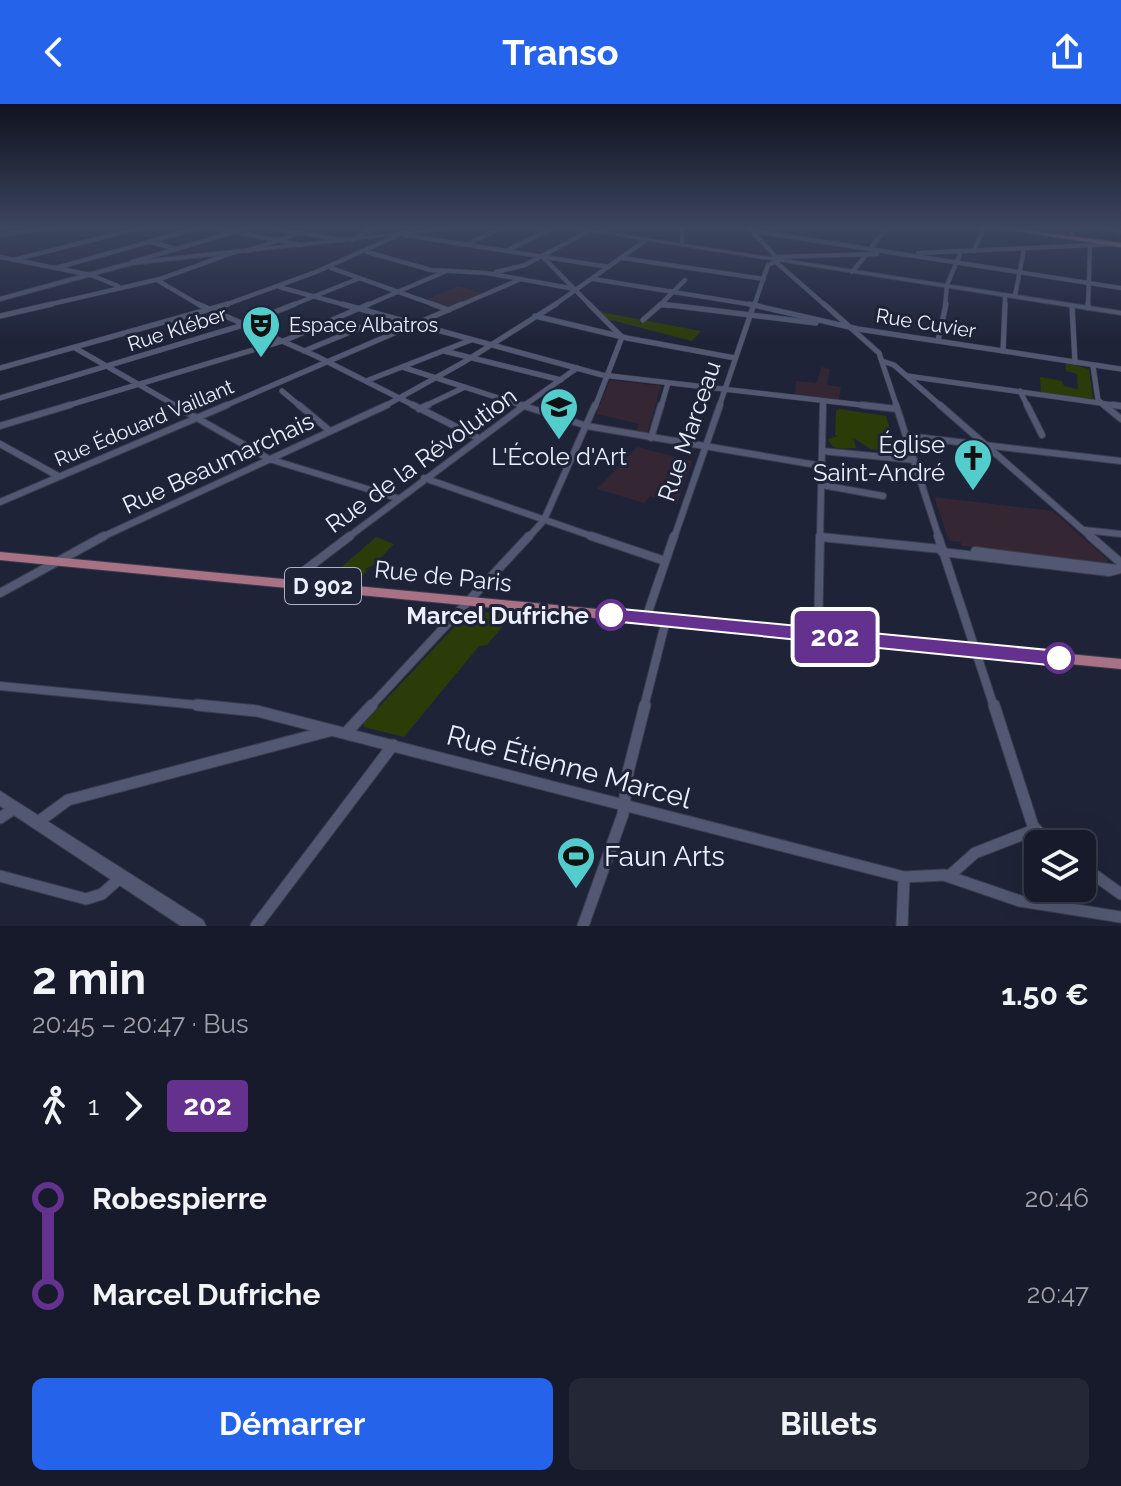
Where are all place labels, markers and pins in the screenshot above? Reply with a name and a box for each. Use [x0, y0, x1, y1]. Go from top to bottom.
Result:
theatre icon: Espace Albatros [240, 304, 282, 359]
place label: Espace Albatros [289, 313, 438, 337]
school or university icon: L'École d'Art [538, 386, 580, 441]
place label: Église Saint-André [813, 430, 945, 487]
church icon: Église Saint-André [952, 437, 994, 492]
place label: L'École d'Art [491, 442, 627, 471]
marker: Marcel Dufriche [596, 600, 626, 630]
place label: Marcel Dufriche [406, 601, 589, 630]
unlabelled marker [1044, 643, 1074, 673]
sports icon: Faun Arts [555, 835, 597, 890]
place label: Faun Arts [604, 840, 725, 873]

